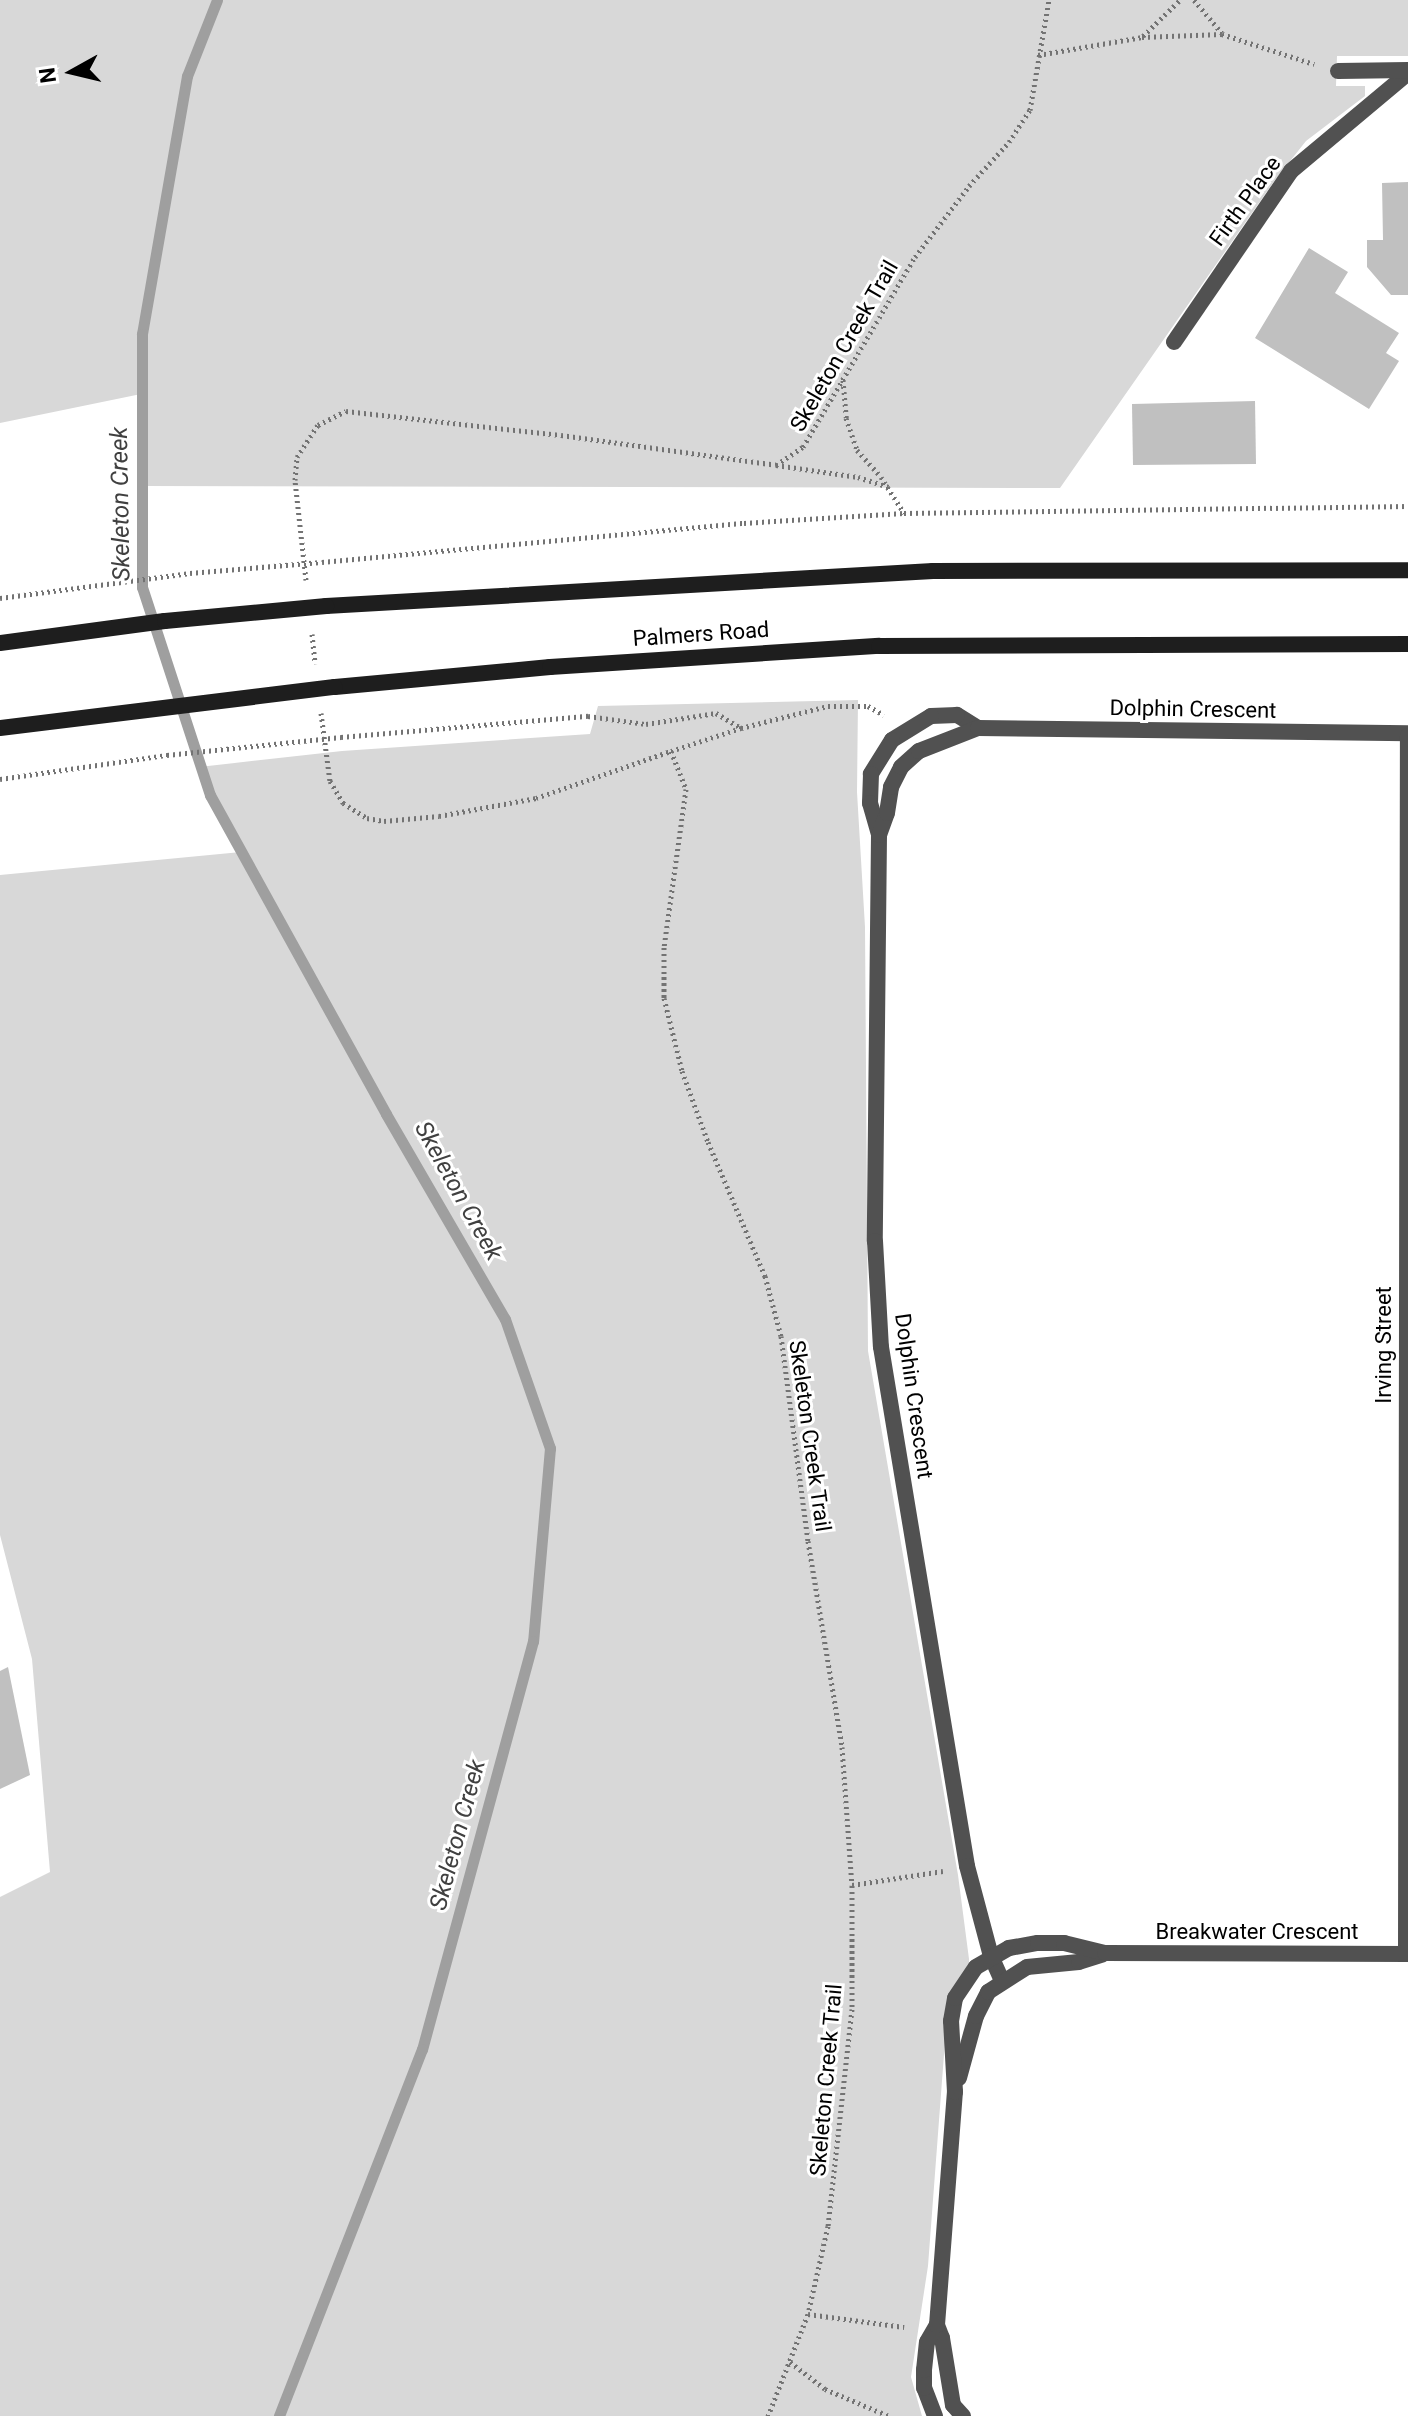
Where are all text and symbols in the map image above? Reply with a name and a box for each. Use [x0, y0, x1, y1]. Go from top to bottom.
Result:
north arrow [32, 32, 112, 112]
text: N [34, 66, 61, 85]
street label: Firth Place [1204, 151, 1286, 251]
street label: Skeleton Creek Trail [784, 256, 904, 436]
water label: Skeleton Creek [105, 427, 137, 581]
street label: Palmers Road [632, 616, 770, 652]
street label: Dolphin Crescent [1109, 694, 1277, 724]
water label: Skeleton Creek [408, 1116, 508, 1266]
street label: Irving Street [1371, 1286, 1397, 1404]
street label: Dolphin Crescent [889, 1312, 939, 1480]
street label: Skeleton Creek Trail [783, 1338, 837, 1534]
water label: Skeleton Creek [424, 1757, 492, 1913]
street label: Breakwater Crescent [1155, 1919, 1359, 1945]
street label: Skeleton Creek Trail [804, 1983, 848, 2177]

